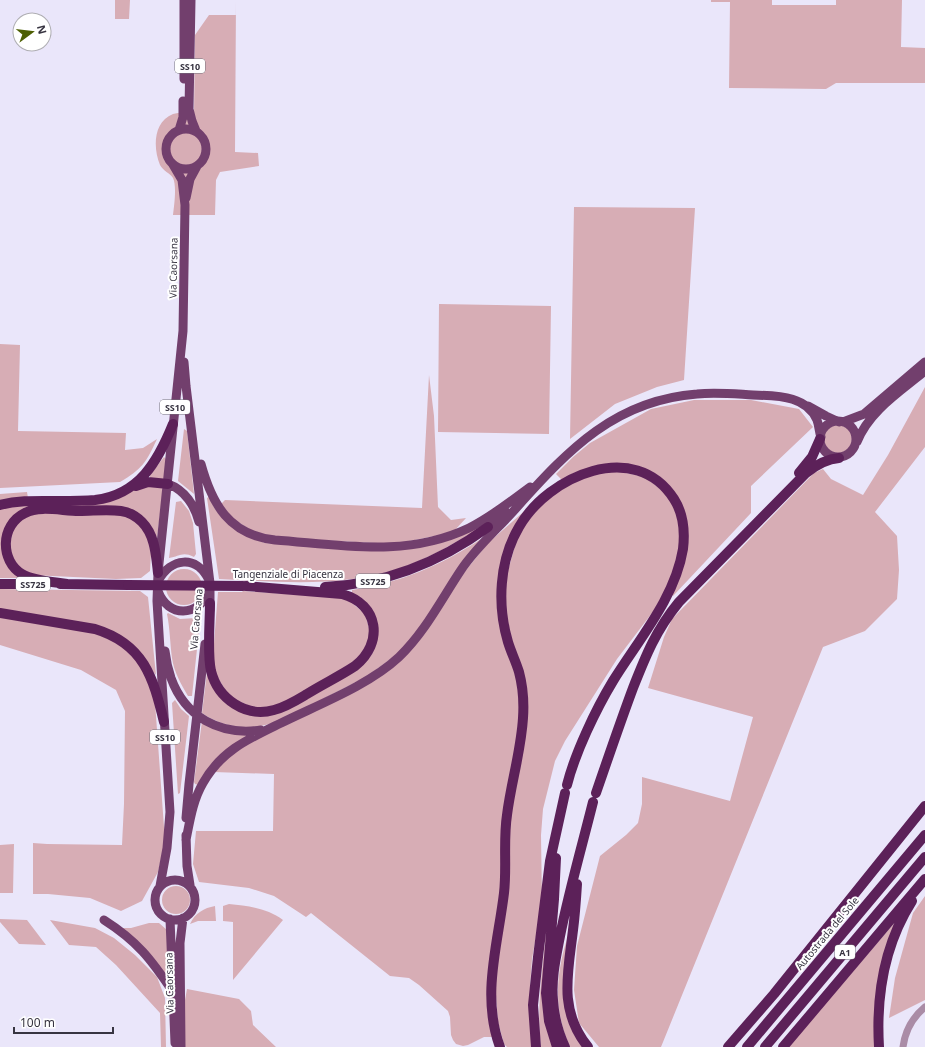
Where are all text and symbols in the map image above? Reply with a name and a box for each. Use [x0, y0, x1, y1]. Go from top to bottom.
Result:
north arrow [12, 12, 52, 52]
text: N [34, 23, 51, 36]
road number: SS10 [175, 59, 205, 73]
street label: Via Caorsana [165, 237, 181, 299]
road number: SS10 [160, 400, 190, 414]
street label: Tangenziale di Piacenza [233, 567, 343, 581]
road number: SS725 [356, 574, 390, 588]
road number: SS725 [16, 577, 50, 591]
street label: Via Caorsana [186, 588, 206, 650]
road number: SS10 [150, 730, 180, 744]
street label: Autostrada del Sole [792, 893, 862, 972]
road number: A1 [835, 945, 855, 959]
street label: Via Caorsana [161, 952, 177, 1014]
scale bar [14, 1009, 113, 1035]
text: 100 m [20, 1014, 55, 1031]

